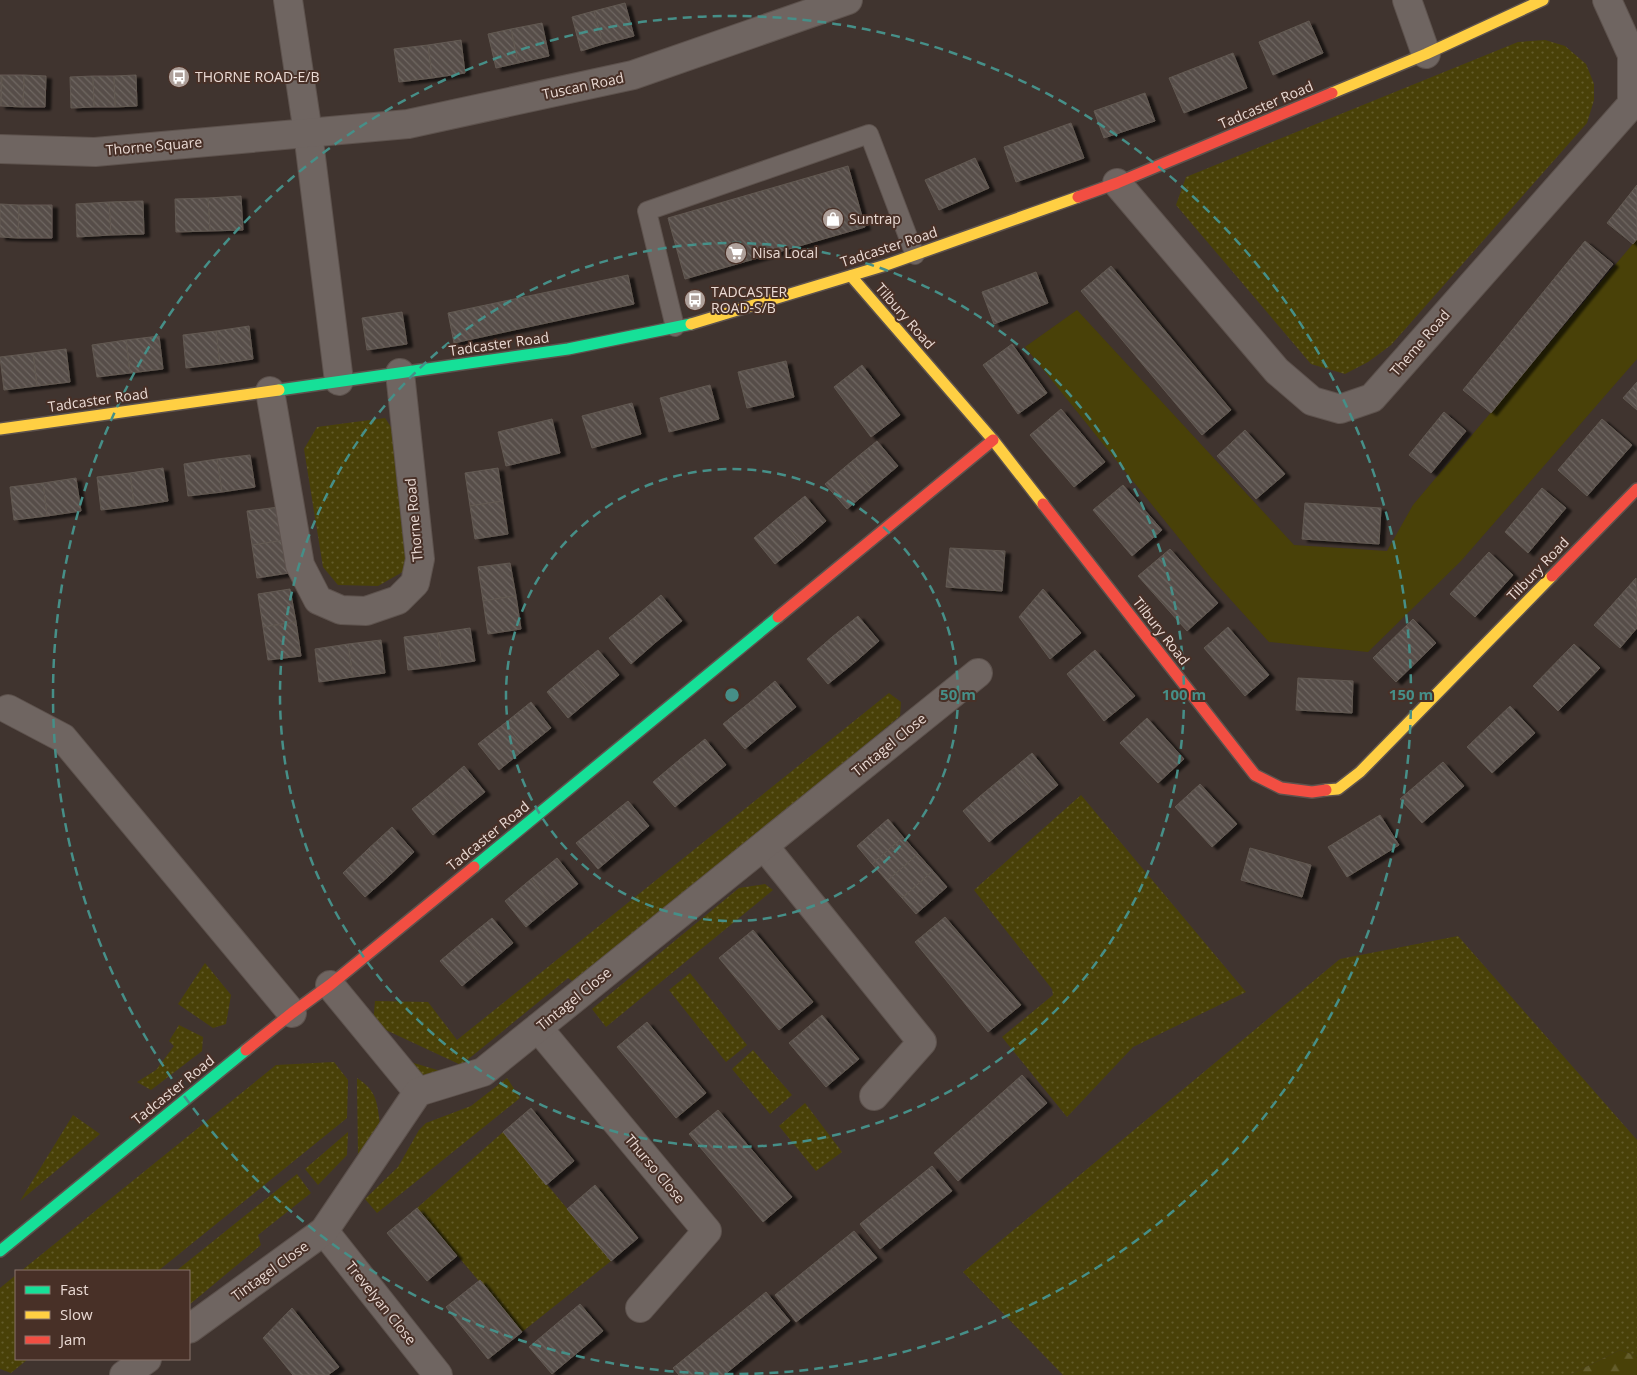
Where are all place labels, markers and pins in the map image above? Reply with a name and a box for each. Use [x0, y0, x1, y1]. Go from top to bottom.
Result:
bus stop icon: THORNE ROAD-E/B [167, 65, 191, 89]
place label: THORNE ROAD-E/B [195, 67, 320, 86]
shop icon: Suntrap [821, 207, 845, 231]
place label: Suntrap [849, 209, 901, 228]
supermarket icon: Nisa Local [724, 241, 748, 265]
place label: Nisa Local [752, 243, 818, 262]
place label: TADCASTER ROAD-S/B [711, 282, 788, 317]
bus stop icon: TADCASTER ROAD-S/B [683, 288, 707, 312]
centre of rings [723, 686, 741, 704]

